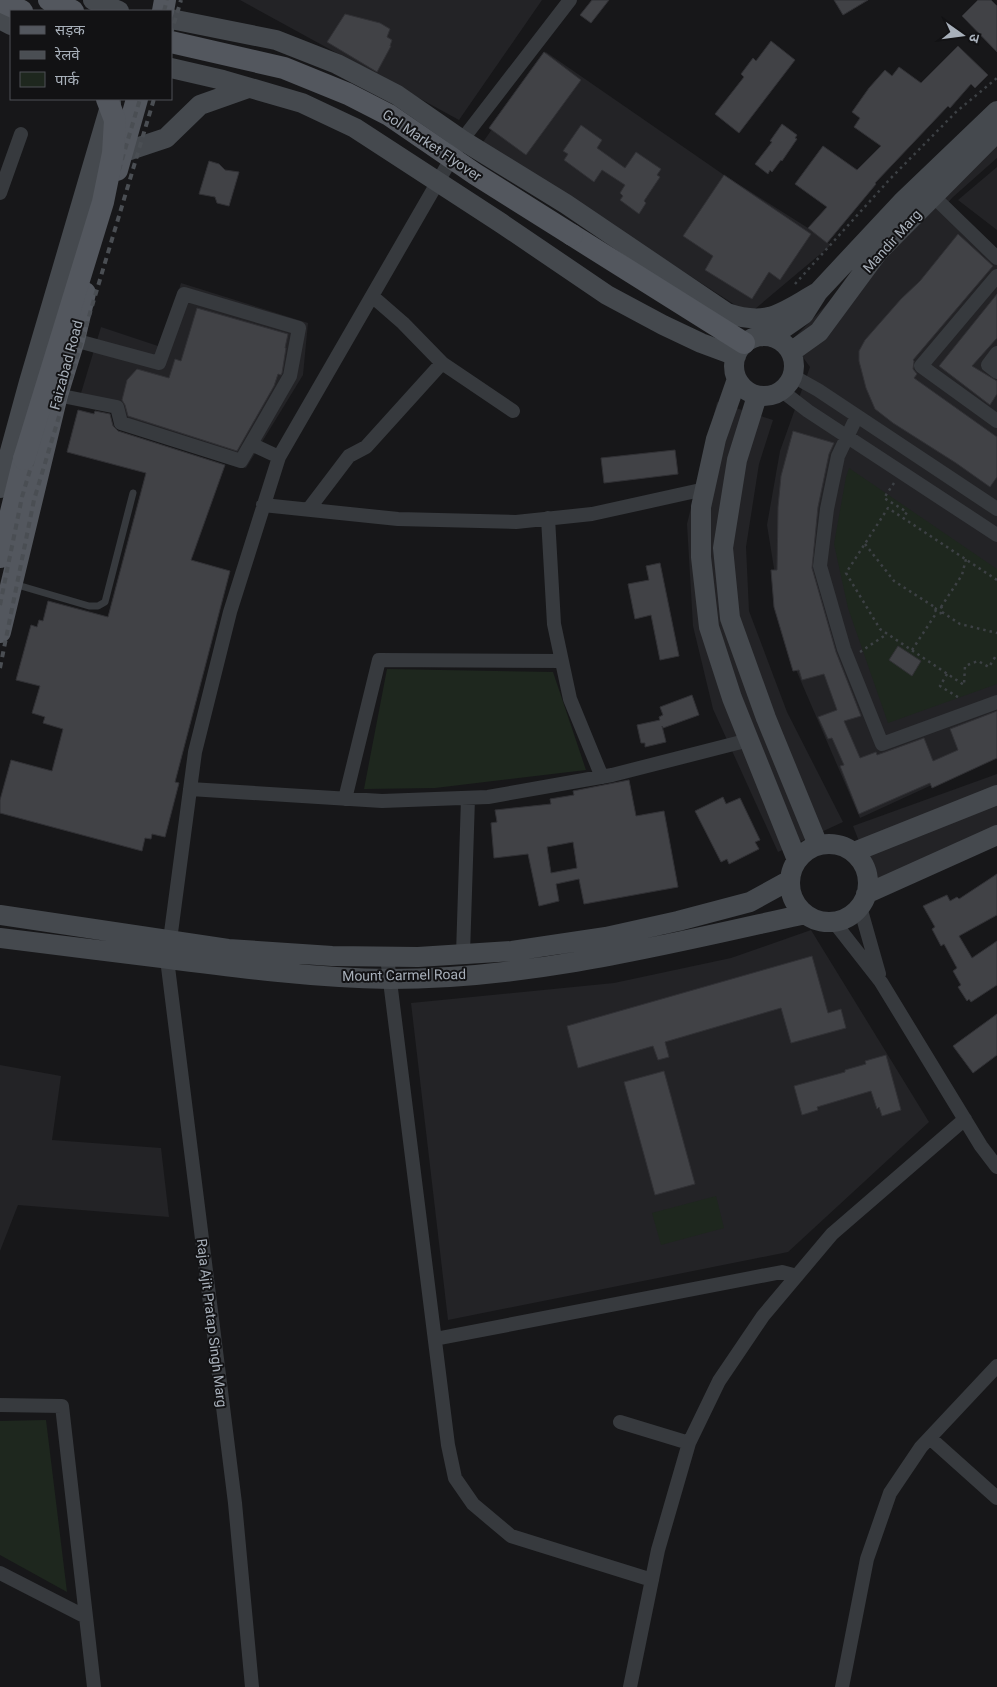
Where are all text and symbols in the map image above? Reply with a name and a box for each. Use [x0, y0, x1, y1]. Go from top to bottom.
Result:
legend [10, 10, 172, 100]
north arrow [937, 10, 987, 60]
text: सड़क [55, 21, 85, 39]
text: उ [966, 32, 983, 45]
text: रेलवे [54, 46, 80, 64]
text: पार्क [55, 71, 79, 89]
street label: Gol Market Flyover [380, 106, 485, 184]
street label: Mandir Marg [859, 206, 925, 276]
street label: Faizabad Road [46, 318, 86, 412]
street label: Mount Carmel Road [342, 966, 466, 984]
street label: Raja Ajit Pratap Singh Marg [194, 1238, 230, 1408]

